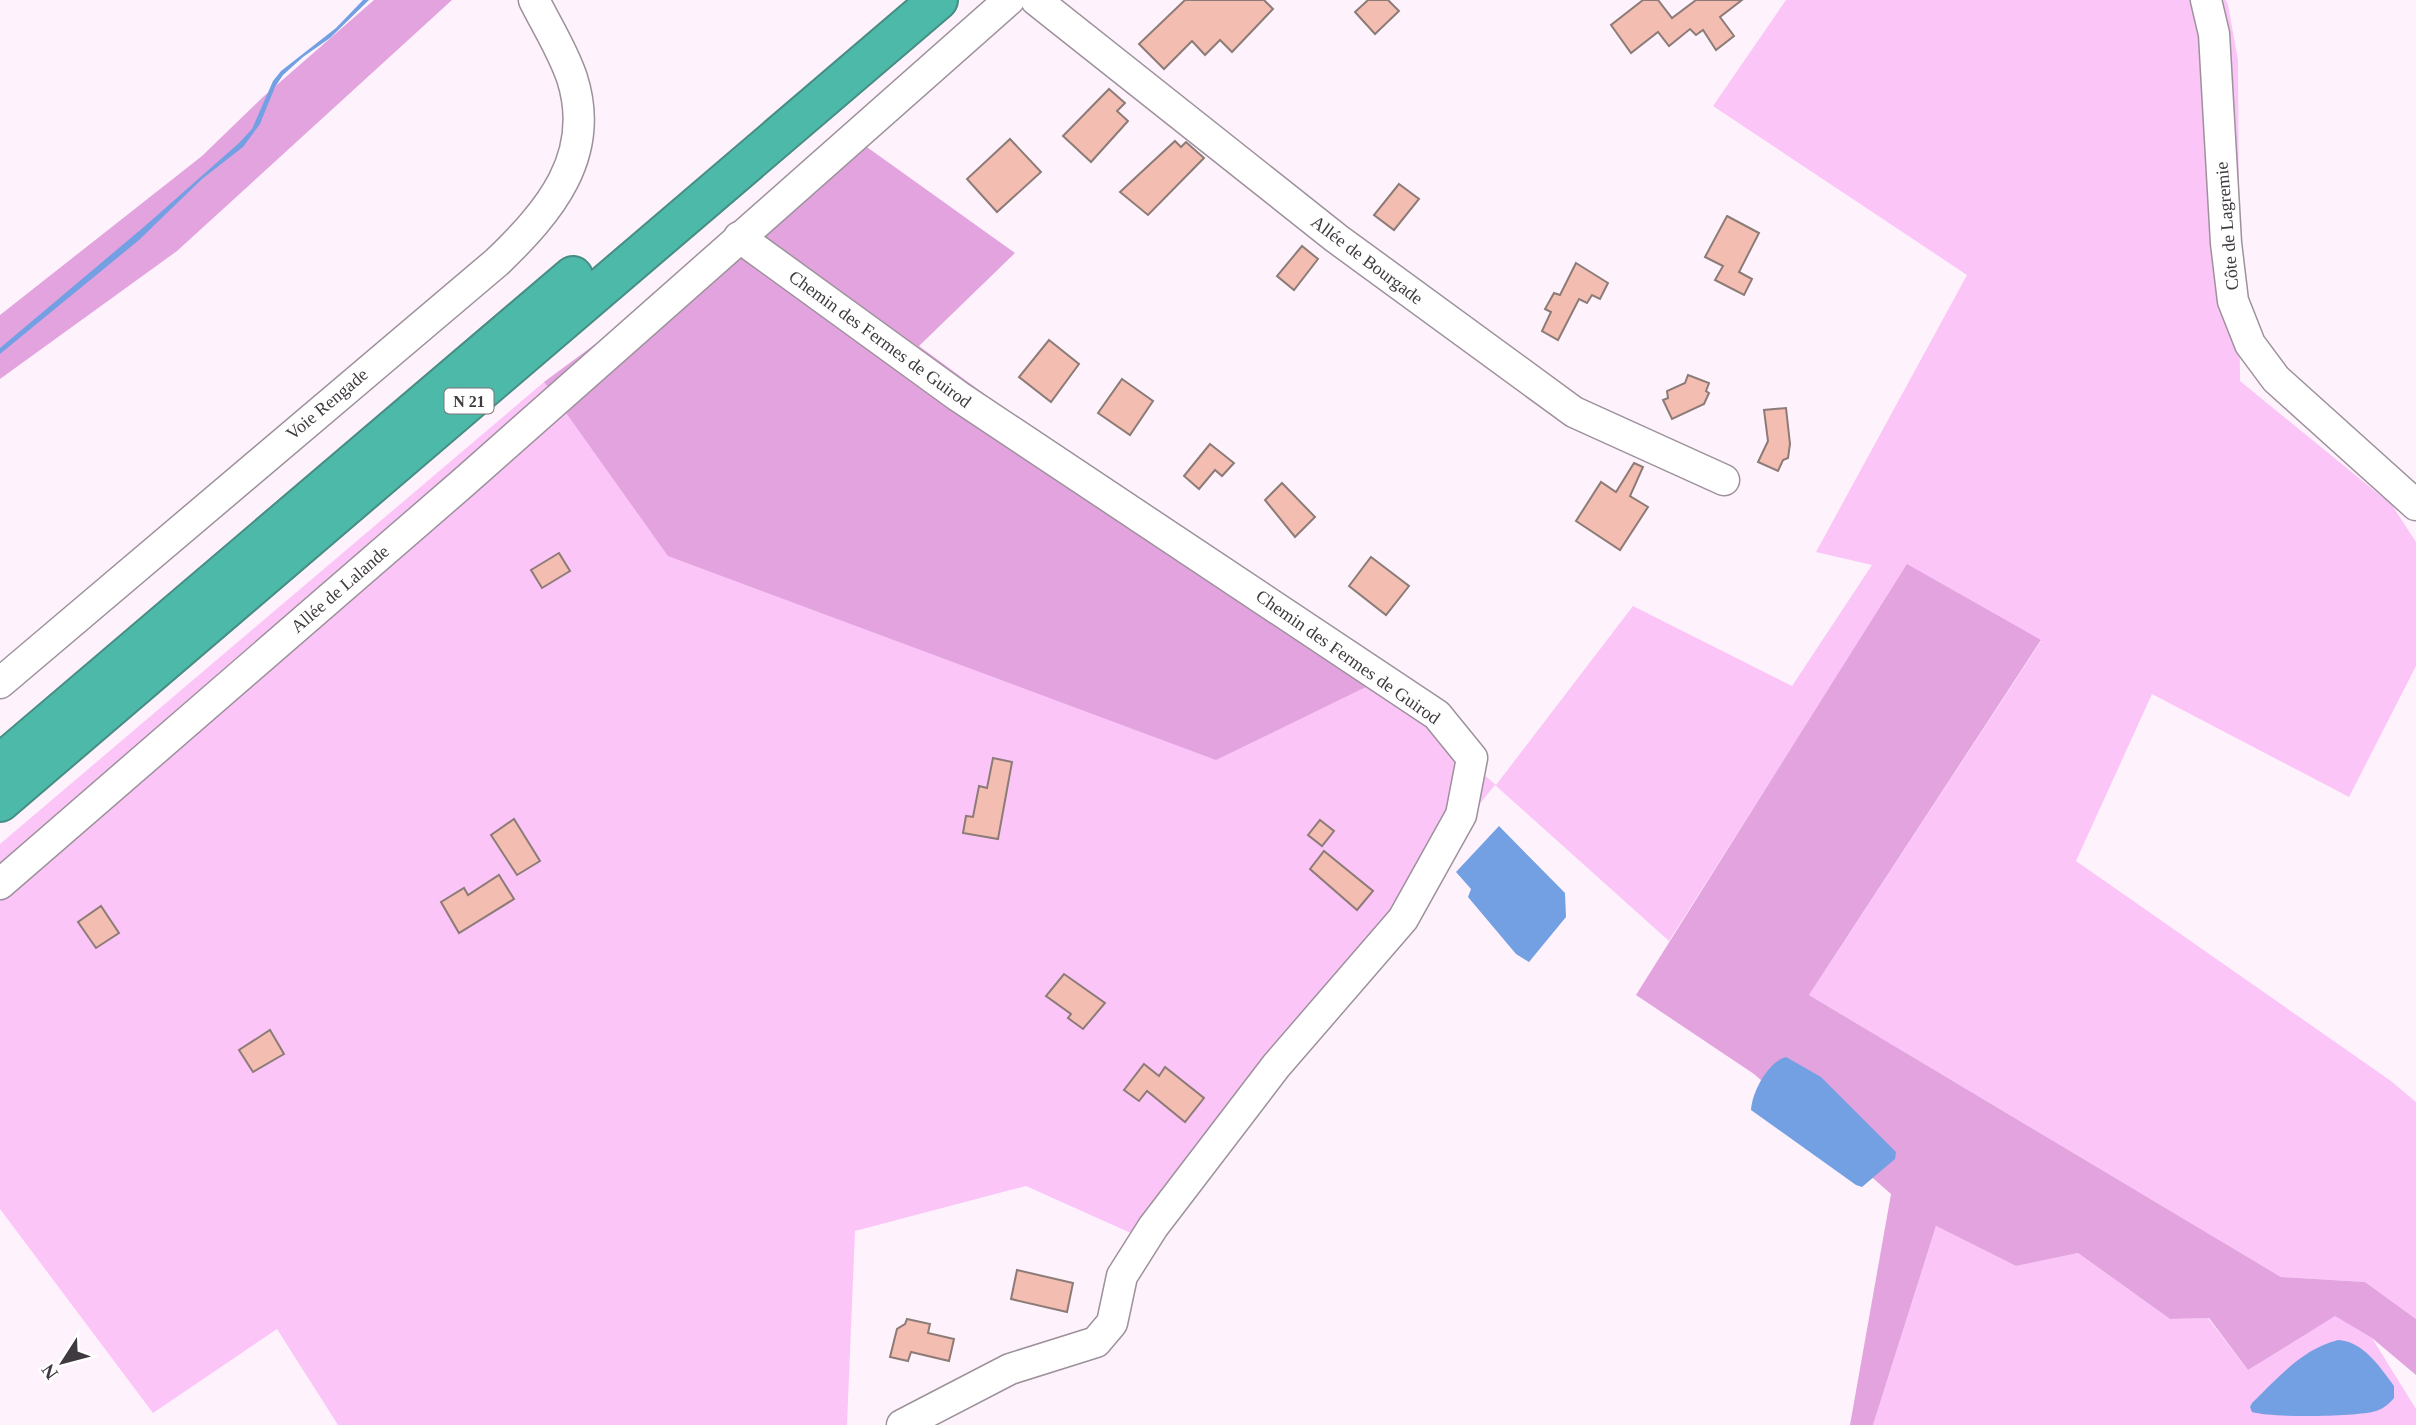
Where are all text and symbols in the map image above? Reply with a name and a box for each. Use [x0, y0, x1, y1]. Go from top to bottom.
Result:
street label: Côte de Lagremie [2211, 161, 2243, 291]
street label: Allée de Bourgade [1307, 212, 1427, 309]
street label: Chemin des Fermes de Guirod [785, 266, 975, 412]
street label: Voie Rengade [282, 364, 372, 444]
road number: N 21 [444, 388, 494, 414]
street label: Allée de Lalande [287, 541, 393, 637]
street label: Chemin des Fermes de Guirod [1252, 586, 1444, 728]
north arrow [28, 1327, 98, 1397]
text: N [37, 1360, 62, 1383]

